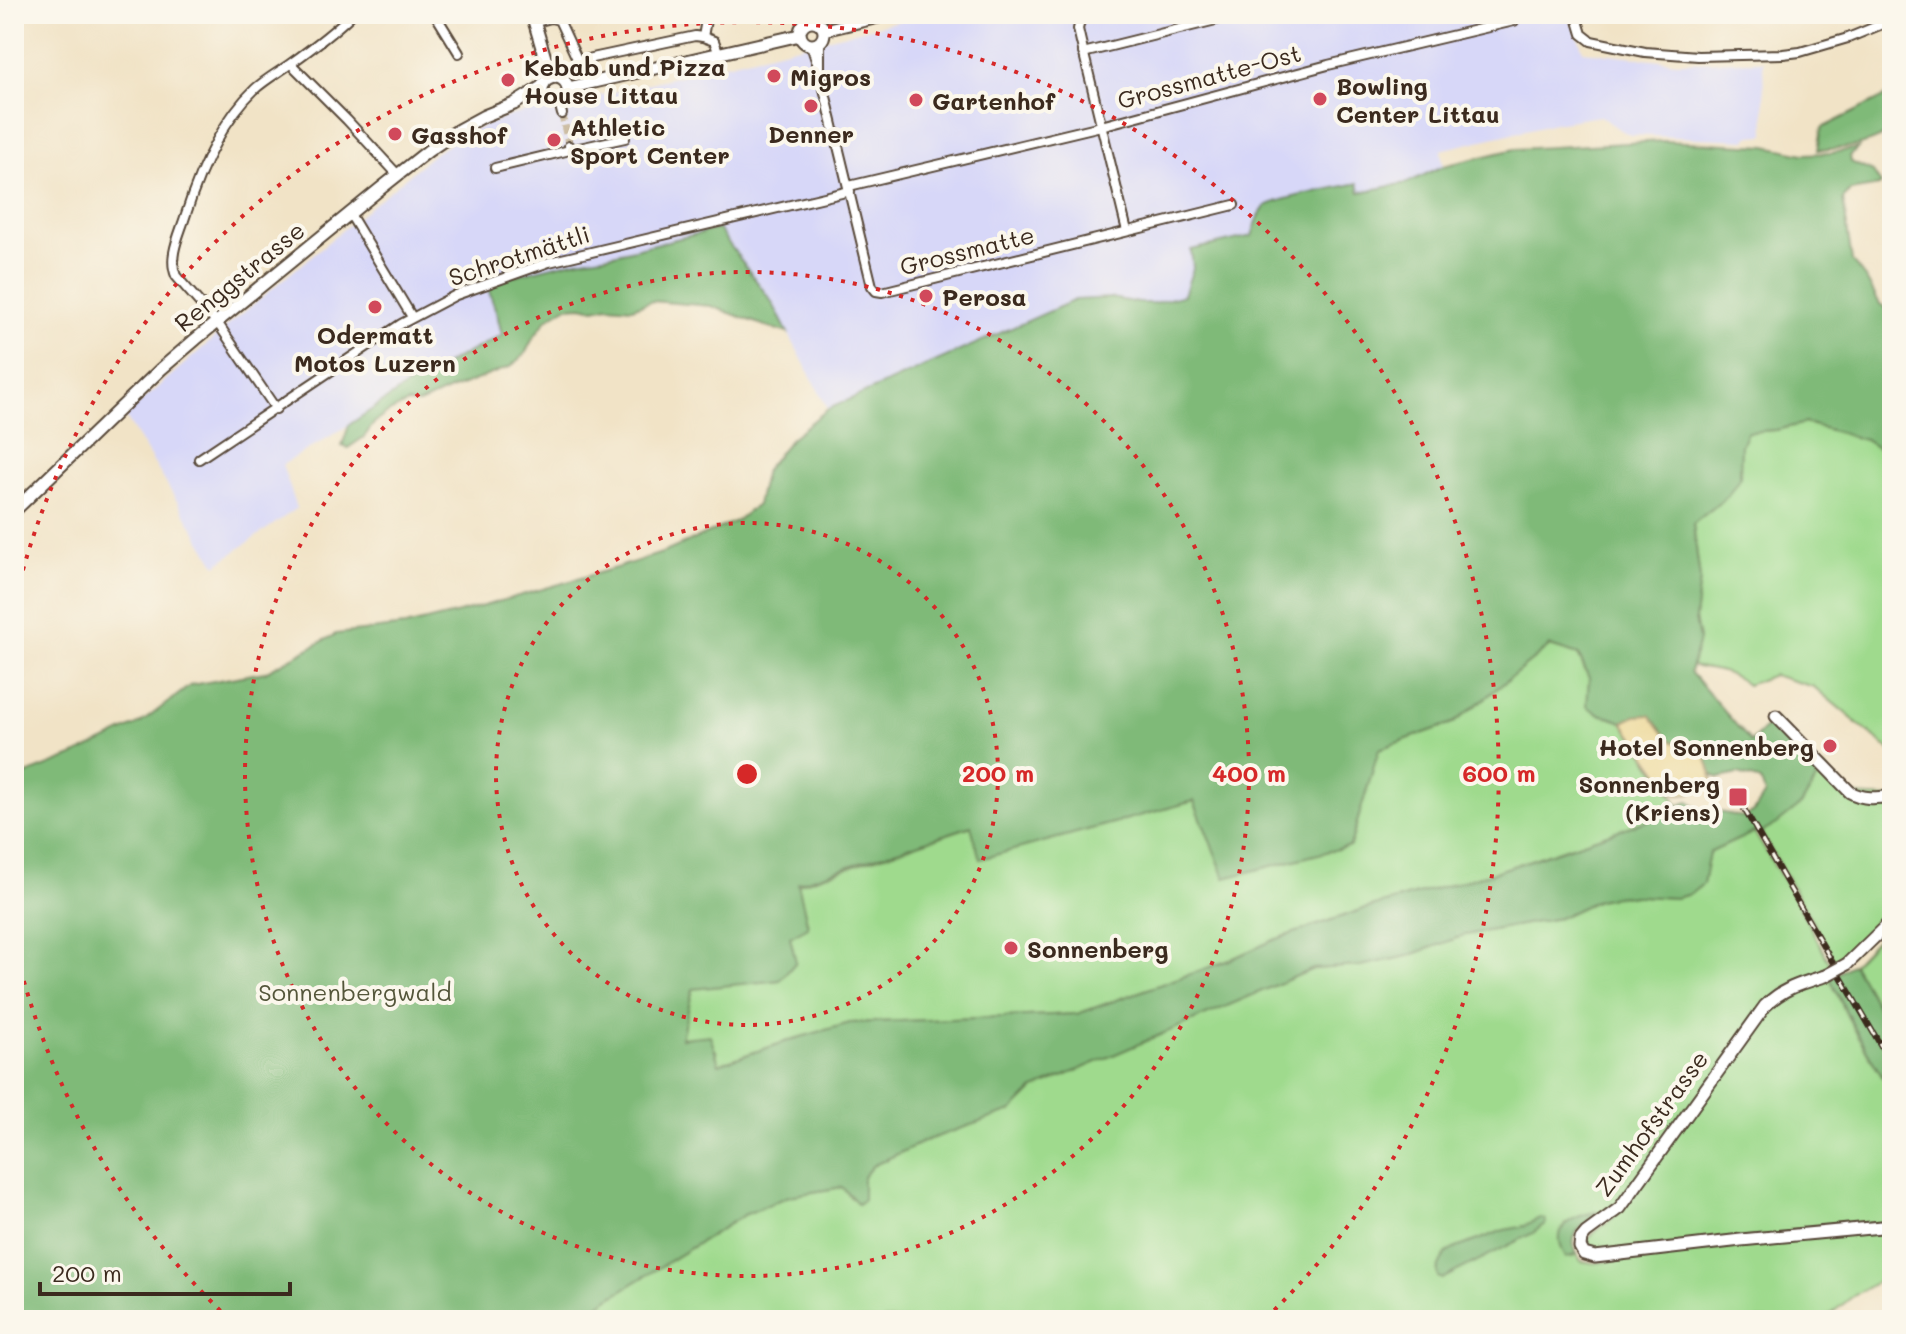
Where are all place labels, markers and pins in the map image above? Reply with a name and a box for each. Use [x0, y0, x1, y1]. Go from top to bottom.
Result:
place label: Kebab und Pizza House Littau [524, 51, 726, 110]
place label: Migros [790, 61, 871, 92]
marker: Migros [765, 67, 783, 85]
place label: Bowling Center Littau [1336, 70, 1500, 129]
marker: Kebab und Pizza House Littau [499, 71, 517, 89]
place label: Gartenhof [932, 85, 1056, 116]
marker: Bowling Center Littau [1311, 90, 1329, 108]
marker: Gartenhof [907, 91, 925, 109]
marker: Denner [802, 97, 820, 115]
place label: Athletic Sport Center [570, 111, 730, 170]
place label: Denner [768, 118, 854, 149]
place label: Gasshof [411, 119, 508, 150]
marker: Gasshof [386, 125, 404, 143]
marker: Athletic Sport Center [545, 131, 563, 149]
place label: Perosa [942, 281, 1027, 312]
marker: Perosa [917, 287, 935, 305]
marker: Odermatt Motos Luzern [366, 298, 384, 316]
place label: Odermatt Motos Luzern [294, 319, 456, 378]
place label: Hotel Sonnenberg [1598, 731, 1814, 762]
marker: Hotel Sonnenberg [1821, 737, 1839, 755]
centre of rings [733, 760, 761, 788]
place label: Sonnenberg (Kriens) [1578, 768, 1720, 827]
marker: Sonnenberg (Kriens) [1727, 786, 1749, 808]
place label: Sonnenberg [1027, 933, 1169, 964]
marker: Sonnenberg [1002, 939, 1020, 957]

